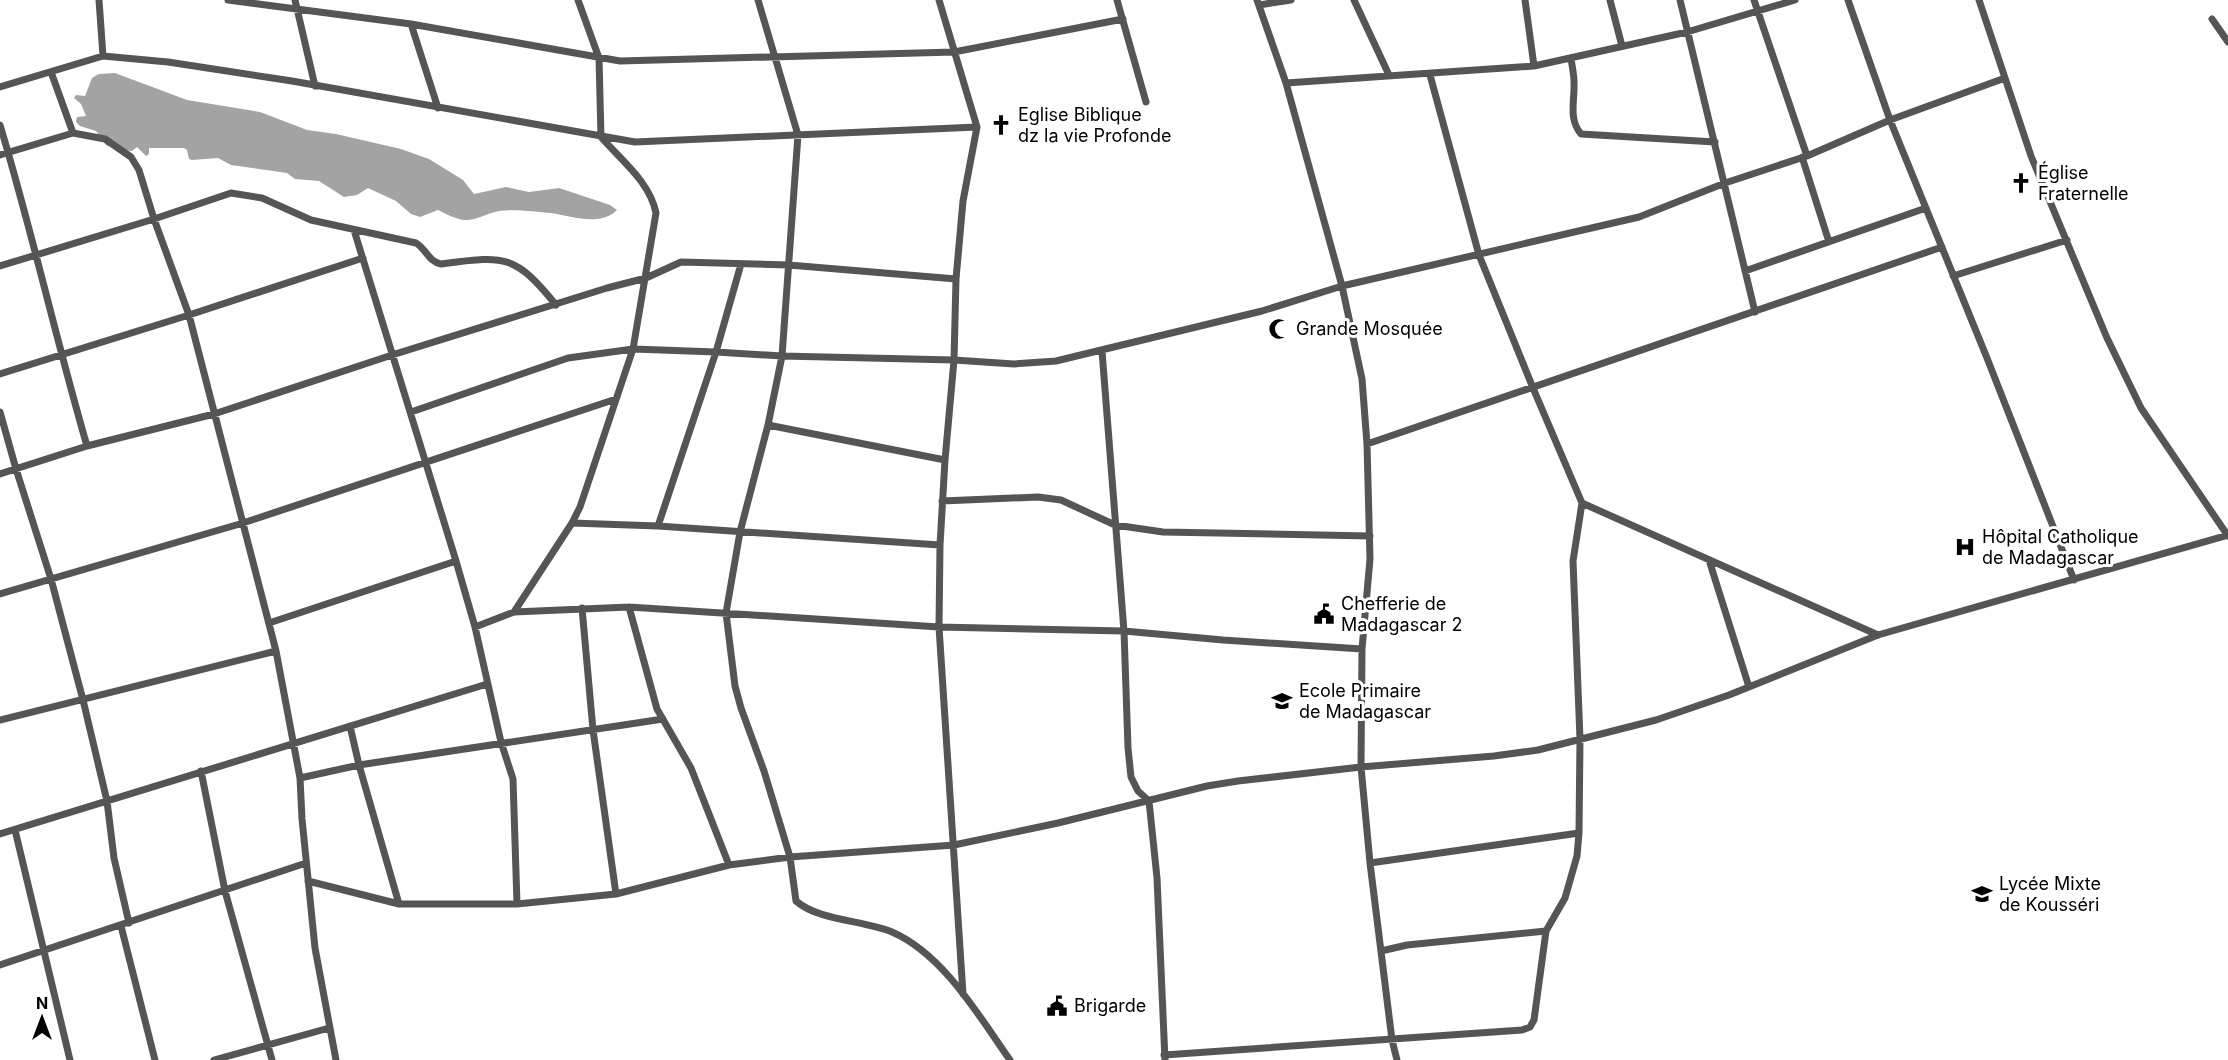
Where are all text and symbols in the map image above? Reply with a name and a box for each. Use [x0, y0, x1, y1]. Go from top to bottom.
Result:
place label: Eglise Biblique dz la vie Profonde [1018, 104, 1171, 146]
church icon: Eglise Biblique dz la vie Profonde [989, 113, 1013, 137]
place label: Église Fraternelle [2038, 161, 2129, 204]
church icon: Église Fraternelle [2009, 171, 2033, 195]
mosque icon: Grande Mosquée [1267, 317, 1291, 341]
place label: Grande Mosquée [1296, 318, 1443, 339]
place label: Hôpital Catholique de Madagascar [1982, 526, 2139, 568]
hospital icon: Hôpital Catholique de Madagascar [1953, 535, 1977, 559]
place label: Chefferie de Madagascar 2 [1341, 593, 1463, 635]
public building icon: Chefferie de Madagascar 2 [1312, 602, 1336, 626]
place label: Ecole Primaire de Madagascar [1299, 680, 1431, 722]
school or university icon: Ecole Primaire de Madagascar [1270, 689, 1294, 713]
place label: Lycée Mixte de Kousséri [1999, 873, 2101, 915]
school or university icon: Lycée Mixte de Kousséri [1970, 882, 1994, 906]
north arrow [12, 988, 72, 1048]
text: N [36, 993, 48, 1013]
public building icon: Brigarde [1045, 994, 1069, 1018]
place label: Brigarde [1074, 995, 1146, 1016]

